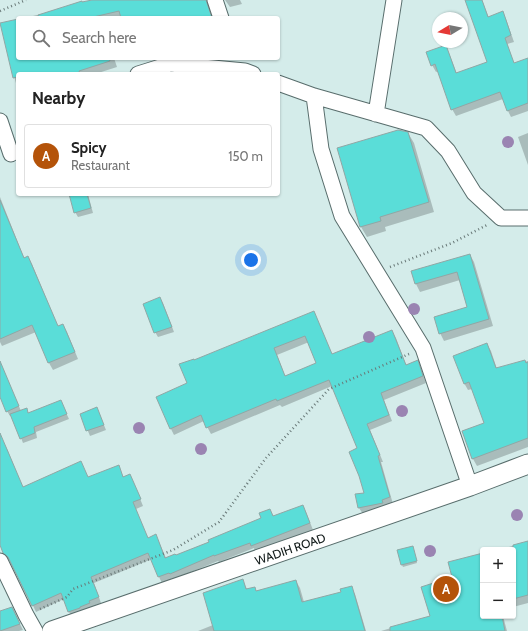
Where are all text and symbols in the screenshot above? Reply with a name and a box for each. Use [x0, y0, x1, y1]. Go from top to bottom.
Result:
north arrow [432, 12, 468, 48]
search box [16, 16, 280, 60]
icon: search [30, 27, 52, 49]
text: Search here [62, 29, 137, 47]
text: Nearby [32, 88, 85, 108]
text: Spicy [71, 139, 107, 157]
text: A [42, 148, 50, 164]
text: 150 m [228, 148, 263, 164]
text: Restaurant [71, 157, 130, 173]
your location [241, 250, 261, 270]
street label: WADIH ROAD [253, 529, 328, 568]
map controls [480, 547, 516, 619]
button: + [480, 547, 516, 583]
pin: A [433, 574, 459, 604]
button: − [480, 583, 516, 619]

